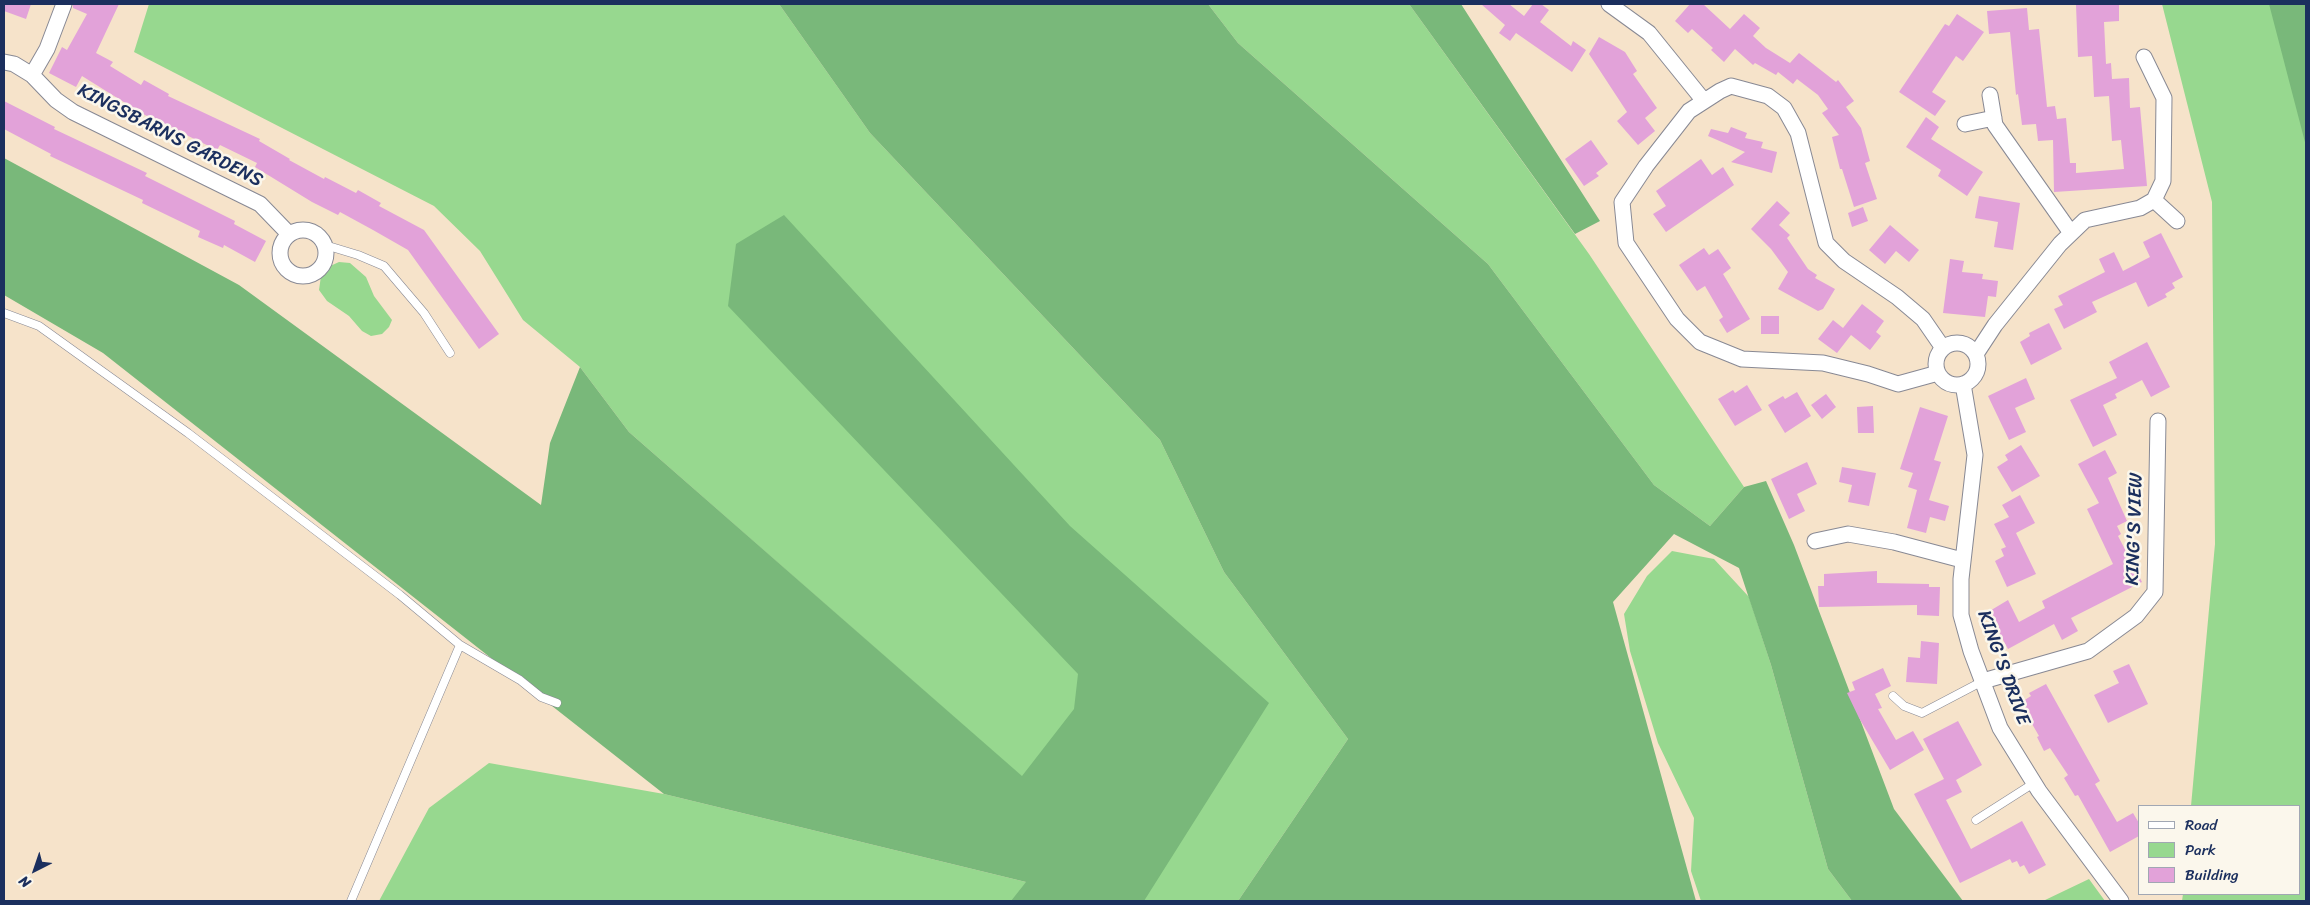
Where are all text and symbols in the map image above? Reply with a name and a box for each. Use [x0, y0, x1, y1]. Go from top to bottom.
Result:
street label: KINGSBARNS GARDENS [74, 79, 266, 193]
street label: KING'S VIEW [2122, 472, 2148, 586]
street label: KING'S DRIVE [1972, 607, 2034, 729]
legend [2138, 805, 2300, 895]
text: Road [2185, 812, 2217, 838]
text: Park [2185, 837, 2216, 863]
north arrow [10, 845, 60, 895]
text: Building [2185, 862, 2239, 888]
text: N [13, 869, 37, 894]

